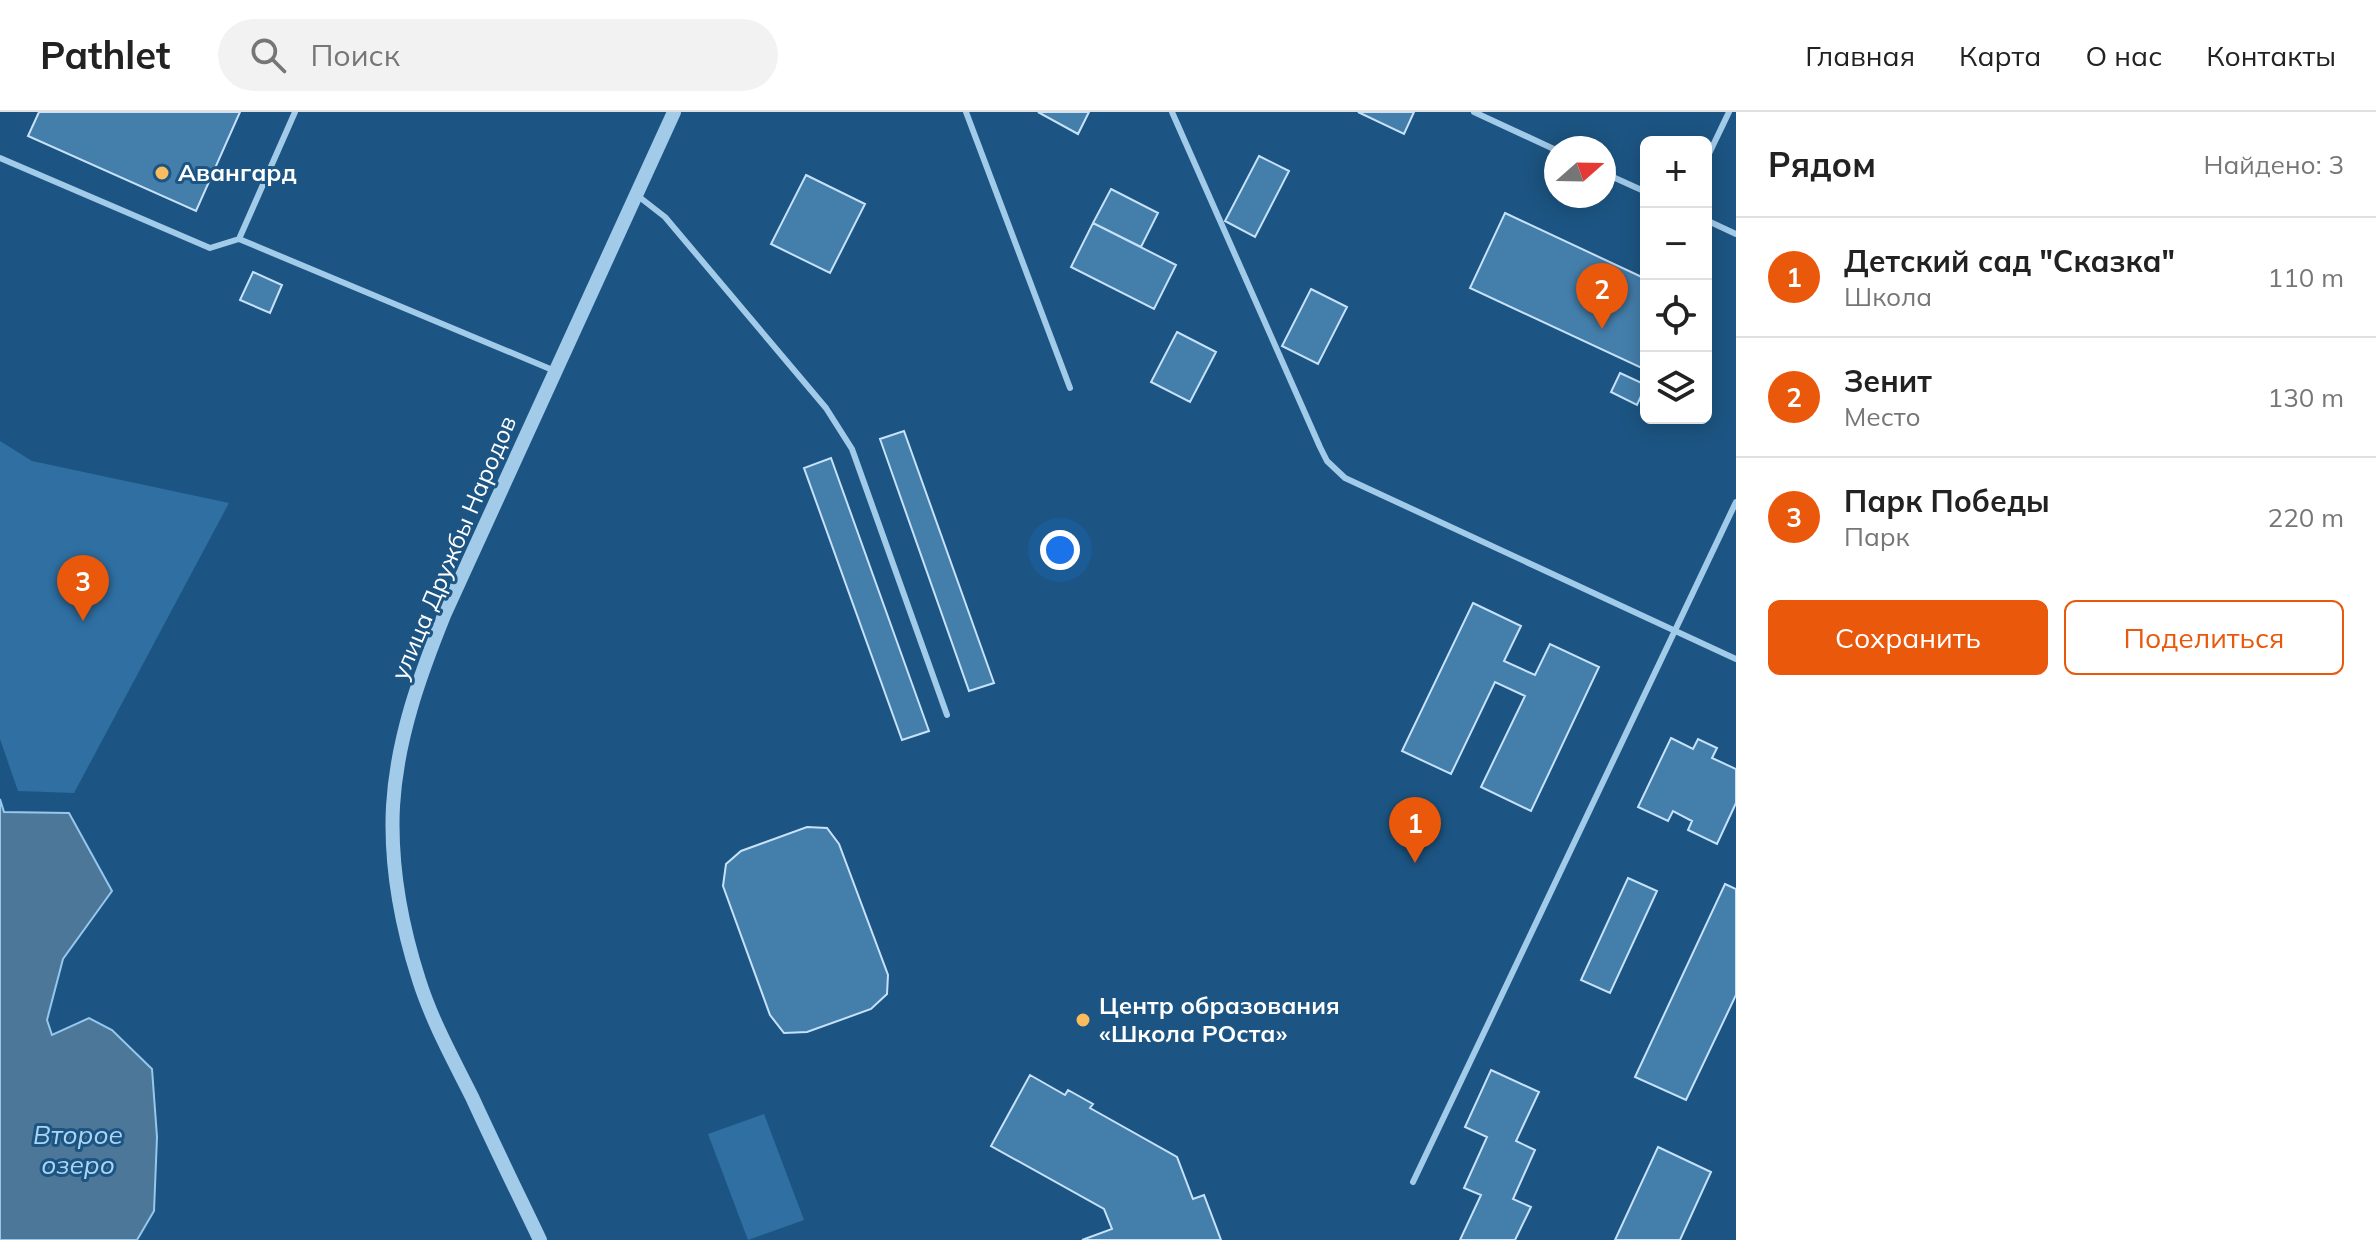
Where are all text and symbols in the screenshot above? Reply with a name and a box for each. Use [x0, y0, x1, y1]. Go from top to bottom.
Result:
search box [218, 19, 778, 91]
text: Pathlet [40, 31, 170, 79]
icon: search [246, 33, 290, 77]
text: Поиск [310, 36, 400, 74]
text: Главная [1805, 38, 1915, 73]
text: Карта [1959, 38, 2041, 73]
text: О нас [2085, 38, 2162, 73]
text: Контакты [2206, 38, 2336, 73]
north arrow [1544, 136, 1616, 208]
map controls [1640, 136, 1712, 424]
button: + [1640, 136, 1712, 208]
text: Рядом [1768, 143, 1876, 186]
text: Найдено: 3 [2204, 148, 2344, 181]
place label: Авангард [178, 157, 297, 187]
marker: Авангард [153, 164, 171, 182]
button: − [1640, 208, 1712, 280]
text: Детский сад "Сказка" [1844, 242, 2175, 280]
text: 1 [1786, 261, 1802, 294]
text: 110 m [2268, 261, 2344, 294]
pin: 2 [1576, 263, 1628, 329]
button: locate [1640, 280, 1712, 352]
text: Школа [1844, 280, 1932, 313]
button: layers [1640, 352, 1712, 424]
text: Зенит [1844, 362, 1932, 400]
text: 2 [1786, 381, 1802, 414]
text: 130 m [2268, 381, 2344, 414]
text: Место [1844, 400, 1921, 433]
street label: улица Дружбы Народов [384, 411, 522, 684]
text: Парк Победы [1844, 482, 2050, 520]
text: 3 [1786, 501, 1802, 534]
text: 220 m [2268, 501, 2344, 534]
text: Парк [1844, 520, 1910, 553]
your location [1040, 530, 1080, 570]
pin: 3 [57, 555, 109, 621]
button: Сохранить [1768, 600, 2048, 675]
button: Поделиться [2064, 600, 2344, 675]
pin: 1 [1389, 797, 1441, 863]
place label: Центр образования «Школа РОста» [1099, 990, 1340, 1048]
marker: Центр образования «Школа РОста» [1074, 1011, 1092, 1029]
water label: Второе озеро [33, 1118, 123, 1181]

